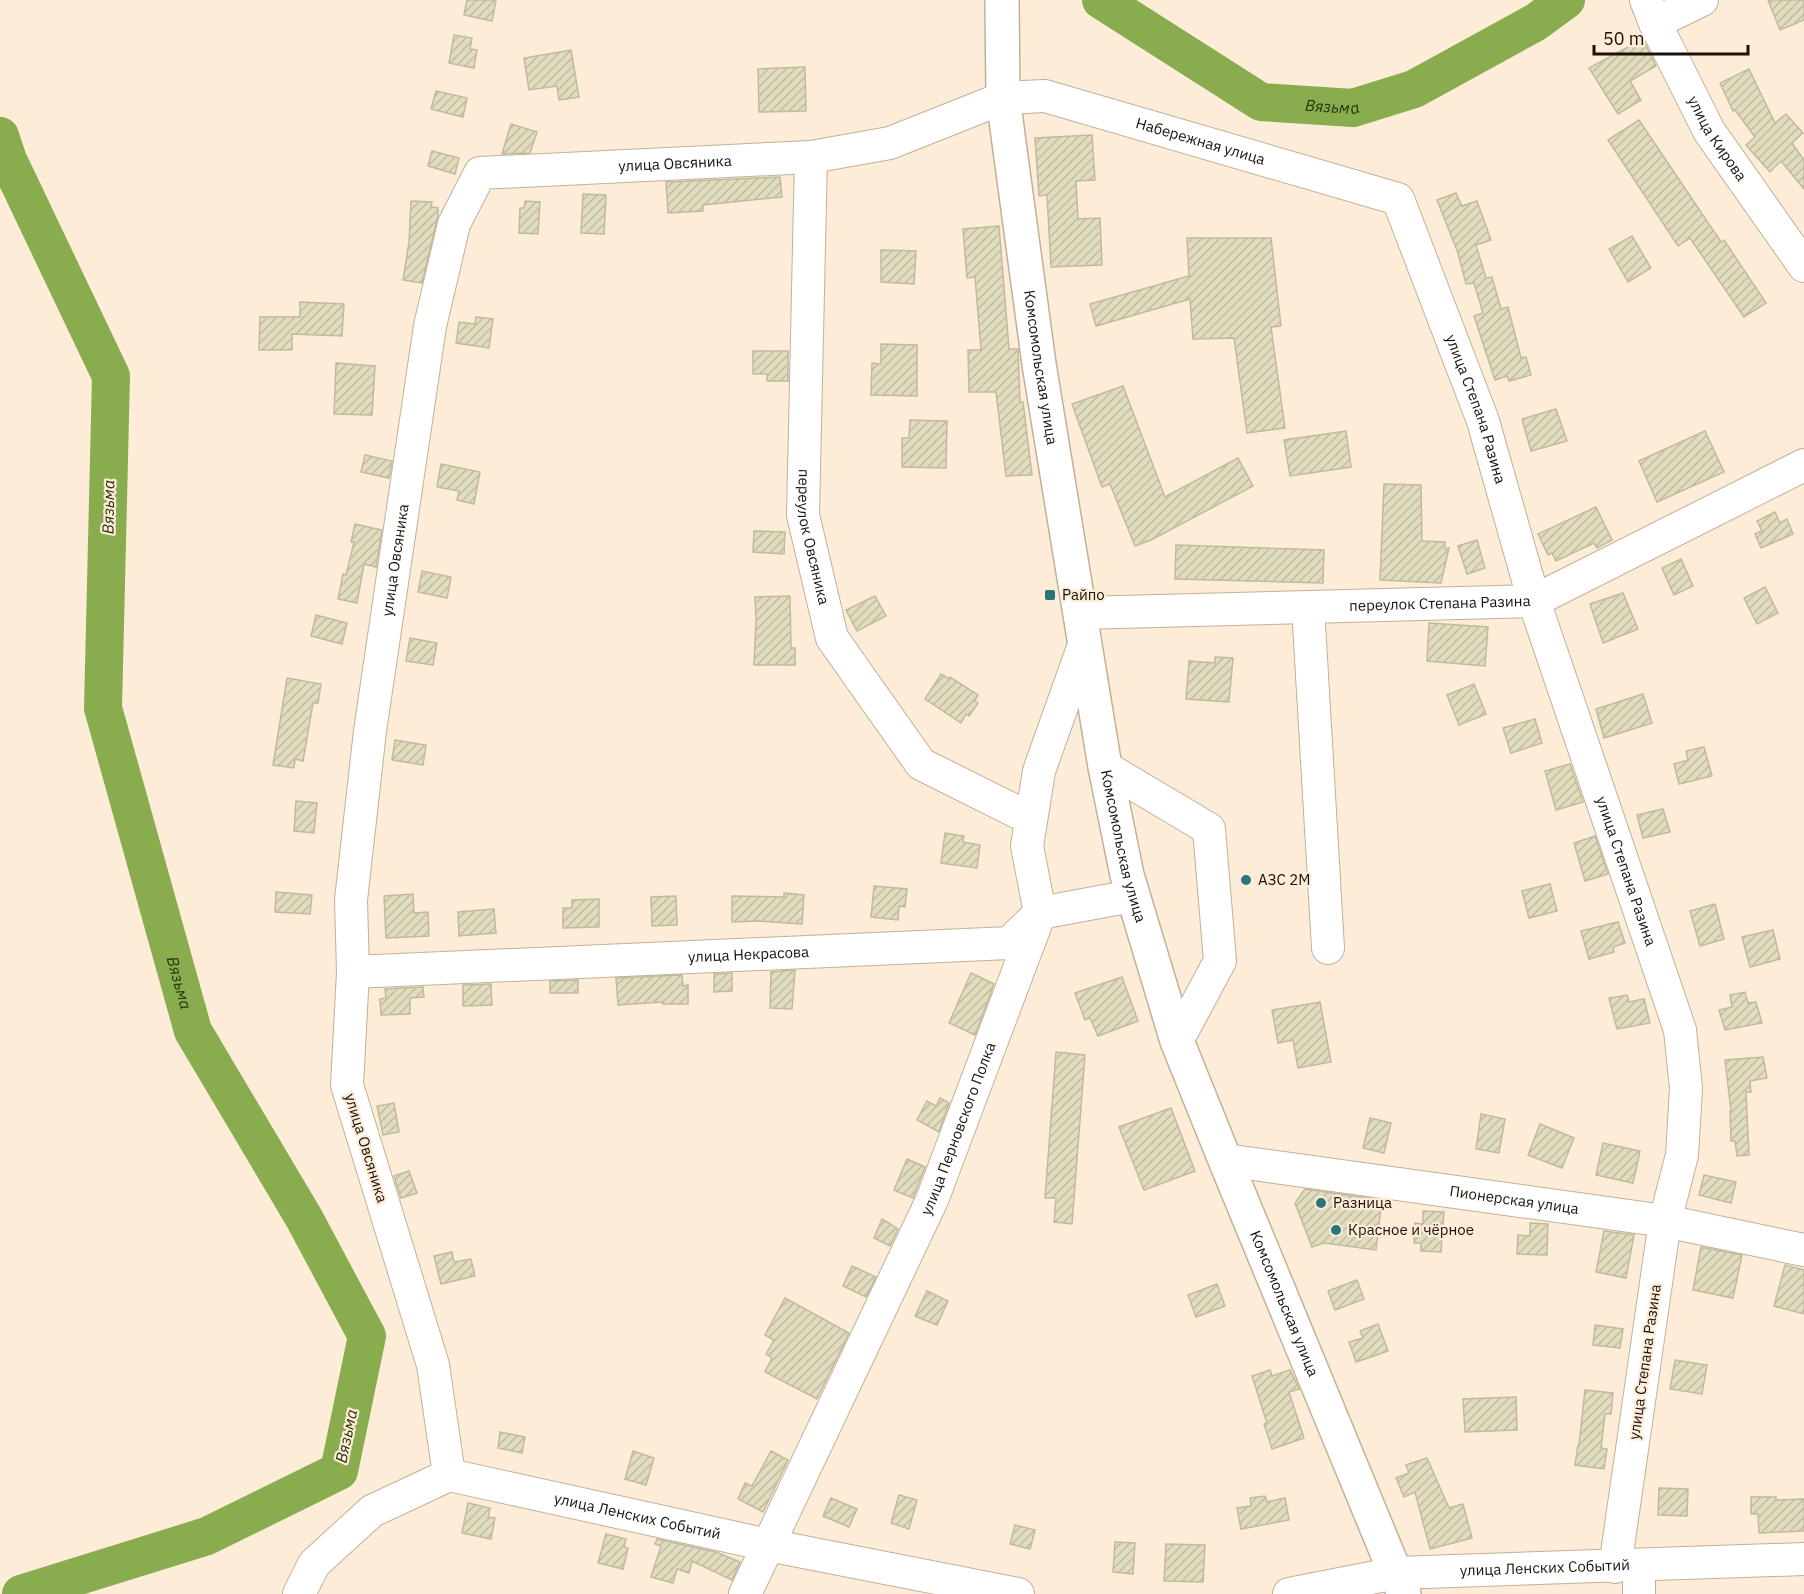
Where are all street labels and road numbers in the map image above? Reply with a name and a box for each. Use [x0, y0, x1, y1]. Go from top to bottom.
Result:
street label: улица Кирова [1684, 93, 1751, 185]
street label: Набережная улица [1134, 113, 1267, 169]
street label: улица Овсяника [618, 151, 732, 175]
street label: Комсомольская улица [1020, 289, 1062, 446]
street label: улица Степана Разина [1442, 332, 1510, 486]
street label: переулок Овсяника [794, 469, 834, 607]
street label: улица Овсяника [377, 503, 413, 618]
street label: переулок Степана Разина [1349, 591, 1531, 615]
street label: Комсомольская улица [1097, 768, 1151, 925]
street label: улица Степана Разина [1592, 794, 1661, 948]
street label: улица Некрасова [688, 942, 810, 966]
street label: улица Перновского Полка [916, 1040, 999, 1218]
street label: улица Овсяника [341, 1091, 392, 1205]
street label: Пионерская улица [1448, 1181, 1580, 1218]
street label: Комсомольская улица [1246, 1228, 1323, 1379]
street label: улица Степана Разина [1624, 1283, 1665, 1441]
street label: улица Ленских Событий [552, 1488, 723, 1543]
street label: улица Ленских Событий [1459, 1555, 1630, 1580]

